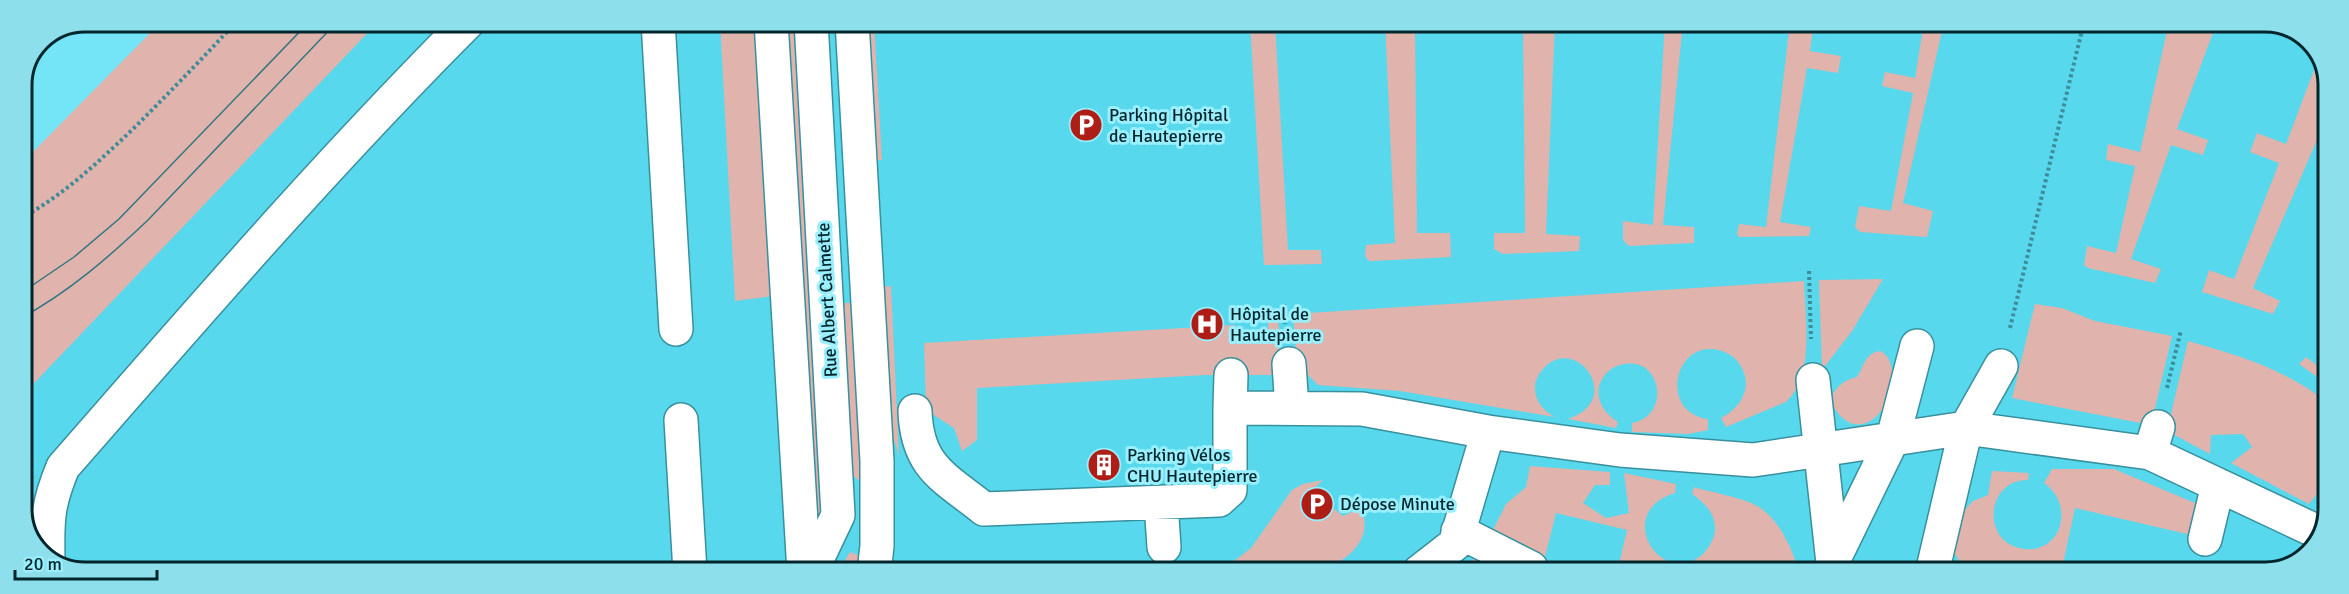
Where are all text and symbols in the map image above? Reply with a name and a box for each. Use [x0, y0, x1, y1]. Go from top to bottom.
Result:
place label: Parking Hôpital de Hautepierre [1109, 104, 1228, 147]
parking icon: Parking Hôpital de Hautepierre [1068, 107, 1104, 143]
street label: Rue Albert Calmette [812, 222, 842, 378]
place label: Hôpital de Hautepierre [1230, 303, 1322, 346]
hospital icon: Hôpital de Hautepierre [1189, 306, 1225, 342]
place label: Parking Vélos CHU Hautepierre [1127, 444, 1258, 487]
building icon: Parking Vélos CHU Hautepierre [1086, 447, 1122, 483]
parking icon: Dépose Minute [1299, 486, 1335, 522]
place label: Dépose Minute [1340, 493, 1455, 515]
scale bar [15, 543, 158, 581]
text: 20 m [24, 553, 62, 575]

